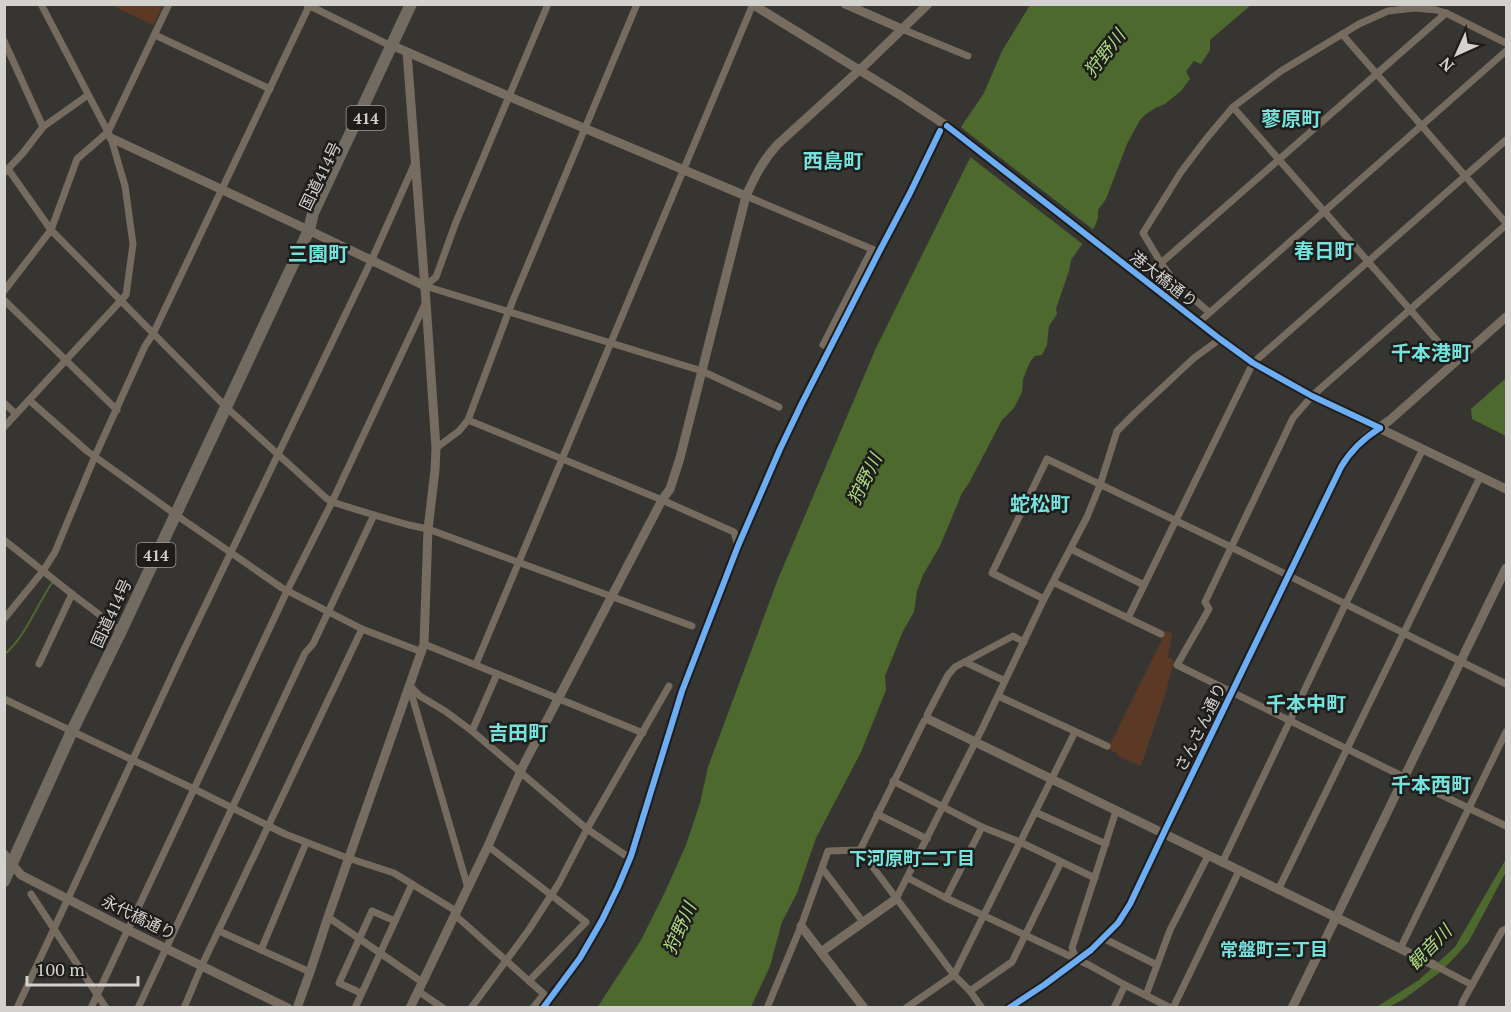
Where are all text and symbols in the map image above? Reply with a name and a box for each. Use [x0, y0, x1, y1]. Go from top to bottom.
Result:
water label: 狩野川 [1078, 23, 1131, 82]
north arrow [1427, 24, 1487, 84]
text: N [1434, 53, 1458, 77]
district label: 蓼原町 [1261, 105, 1321, 132]
road number: 414 [346, 106, 386, 130]
street label: 国道414号 [294, 138, 346, 214]
district label: 西島町 [803, 147, 863, 174]
district label: 春日町 [1294, 237, 1354, 264]
district label: 三園町 [288, 240, 348, 267]
street label: 港大橋通り [1126, 246, 1202, 312]
district label: 千本港町 [1391, 339, 1471, 366]
water label: 狩野川 [841, 448, 887, 509]
district label: 蛇松町 [1010, 490, 1070, 517]
road number: 414 [136, 543, 176, 567]
street label: 国道414号 [85, 575, 137, 651]
street label: さんさん通り [1169, 679, 1231, 775]
district label: 千本中町 [1266, 690, 1346, 717]
district label: 吉田町 [488, 719, 548, 746]
district label: 千本西町 [1391, 771, 1471, 798]
district label: 下河原町二丁目 [849, 846, 975, 870]
street label: 永代橋通り [98, 890, 180, 944]
water label: 狩野川 [657, 897, 702, 958]
water label: 観音川 [1402, 918, 1458, 975]
district label: 常盤町三丁目 [1220, 937, 1328, 961]
scale bar [27, 949, 138, 987]
text: 100 m [36, 957, 85, 981]

